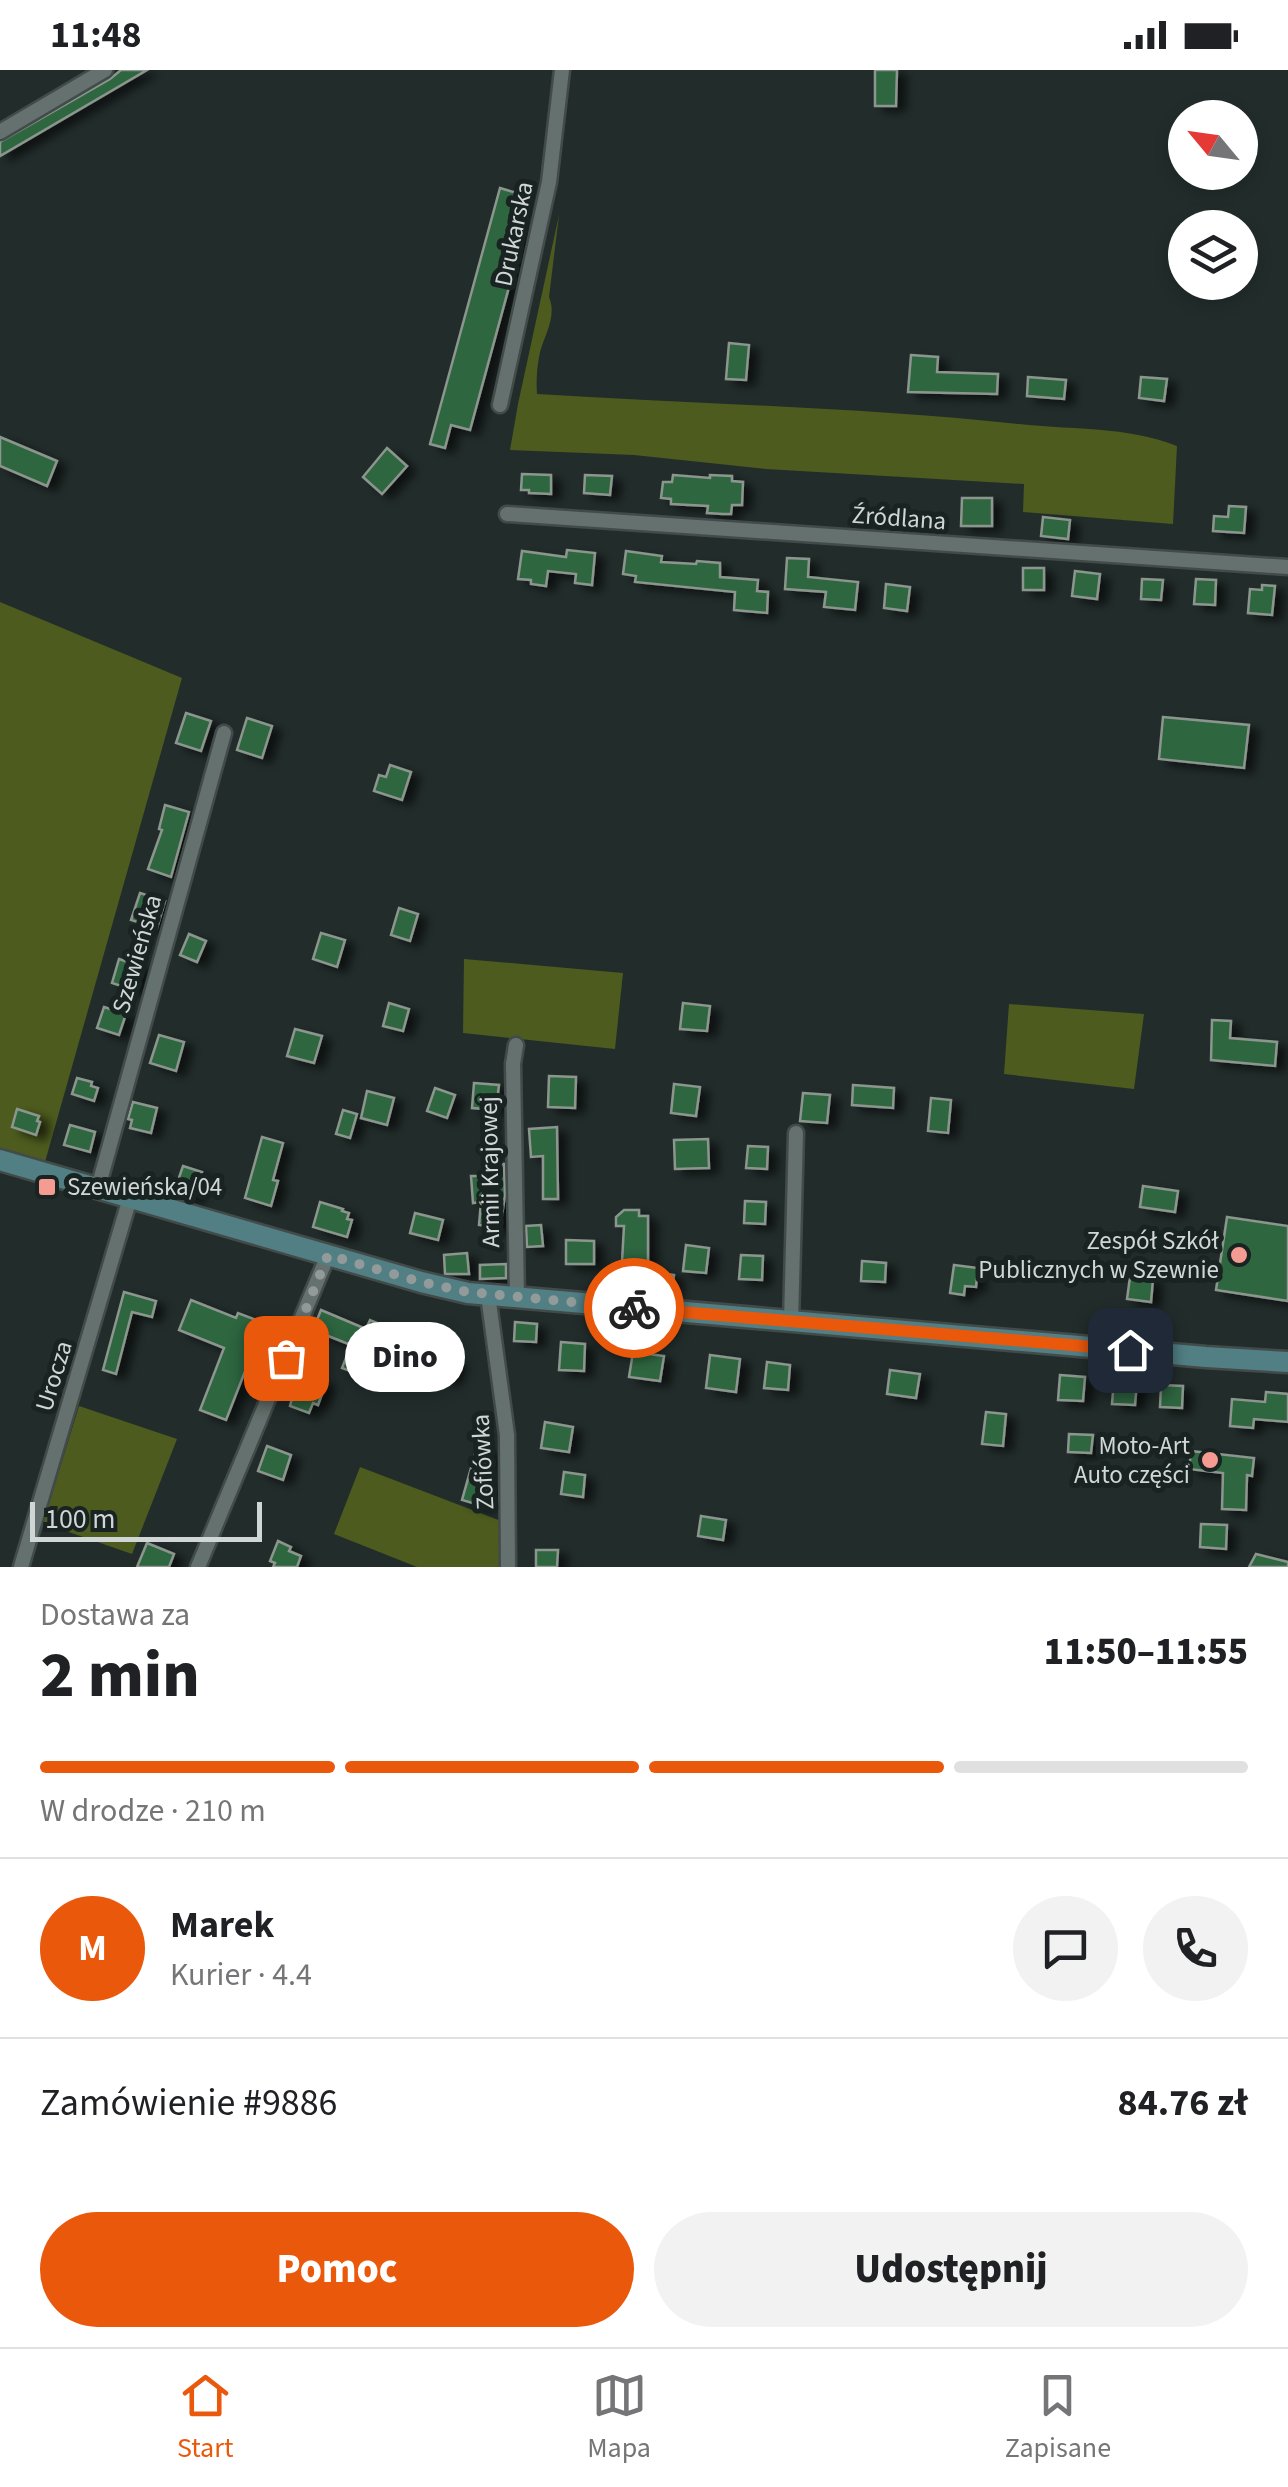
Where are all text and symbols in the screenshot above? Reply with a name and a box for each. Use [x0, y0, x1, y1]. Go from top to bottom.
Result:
text: 11:48 [50, 8, 142, 62]
north arrow [1168, 100, 1258, 190]
map controls [1168, 100, 1258, 300]
street label: Drukarska [485, 178, 543, 290]
button: layers [1168, 210, 1258, 300]
street label: Źródlana [851, 497, 947, 539]
street label: Szewieńska [103, 891, 171, 1017]
street label: Armii Krajowej [471, 1096, 509, 1248]
place label: Szewieńska/04 [67, 1169, 222, 1205]
marker: Szewieńska/04 [36, 1176, 58, 1198]
place label: Zespół Szkół Publicznych w Szewnie [978, 1223, 1220, 1288]
marker: Zespół Szkół Publicznych w Szewnie [1228, 1244, 1250, 1266]
courier [584, 1258, 684, 1358]
icon: bike [607, 1281, 662, 1336]
pin [1088, 1308, 1173, 1393]
pin [244, 1316, 329, 1401]
callout: Dino [346, 1323, 466, 1393]
icon: home [1103, 1323, 1158, 1378]
icon: bag [259, 1331, 314, 1386]
text: Dino [372, 1334, 438, 1380]
street label: Urocza [26, 1336, 82, 1416]
street label: Zofiówka [463, 1413, 503, 1511]
place label: Moto-Art Auto części [1074, 1428, 1191, 1493]
marker: Moto-Art Auto części [1199, 1449, 1221, 1471]
scale bar [30, 1497, 262, 1542]
text: 100 m [45, 1499, 116, 1539]
text: Dostawa za [40, 1592, 190, 1638]
text: 11:50–11:55 [1044, 1625, 1248, 1679]
text: 2 min [40, 1629, 200, 1722]
text: W drodze · 210 m [40, 1788, 266, 1834]
button: chat [1013, 1896, 1118, 2001]
button: phone [1143, 1896, 1248, 2001]
text: Marek [170, 1898, 274, 1952]
text: M [78, 1921, 107, 1975]
text: Kurier · 4.4 [170, 1952, 312, 1998]
text: Zamówienie #9886 [40, 2076, 338, 2130]
text: 84.76 zł [1118, 2076, 1248, 2130]
button: Pomoc [40, 2212, 634, 2327]
button: Udostępnij [654, 2212, 1248, 2327]
tab: Start [177, 2368, 233, 2468]
tab: Mapa [587, 2368, 651, 2468]
tab: Zapisane [1005, 2368, 1111, 2468]

